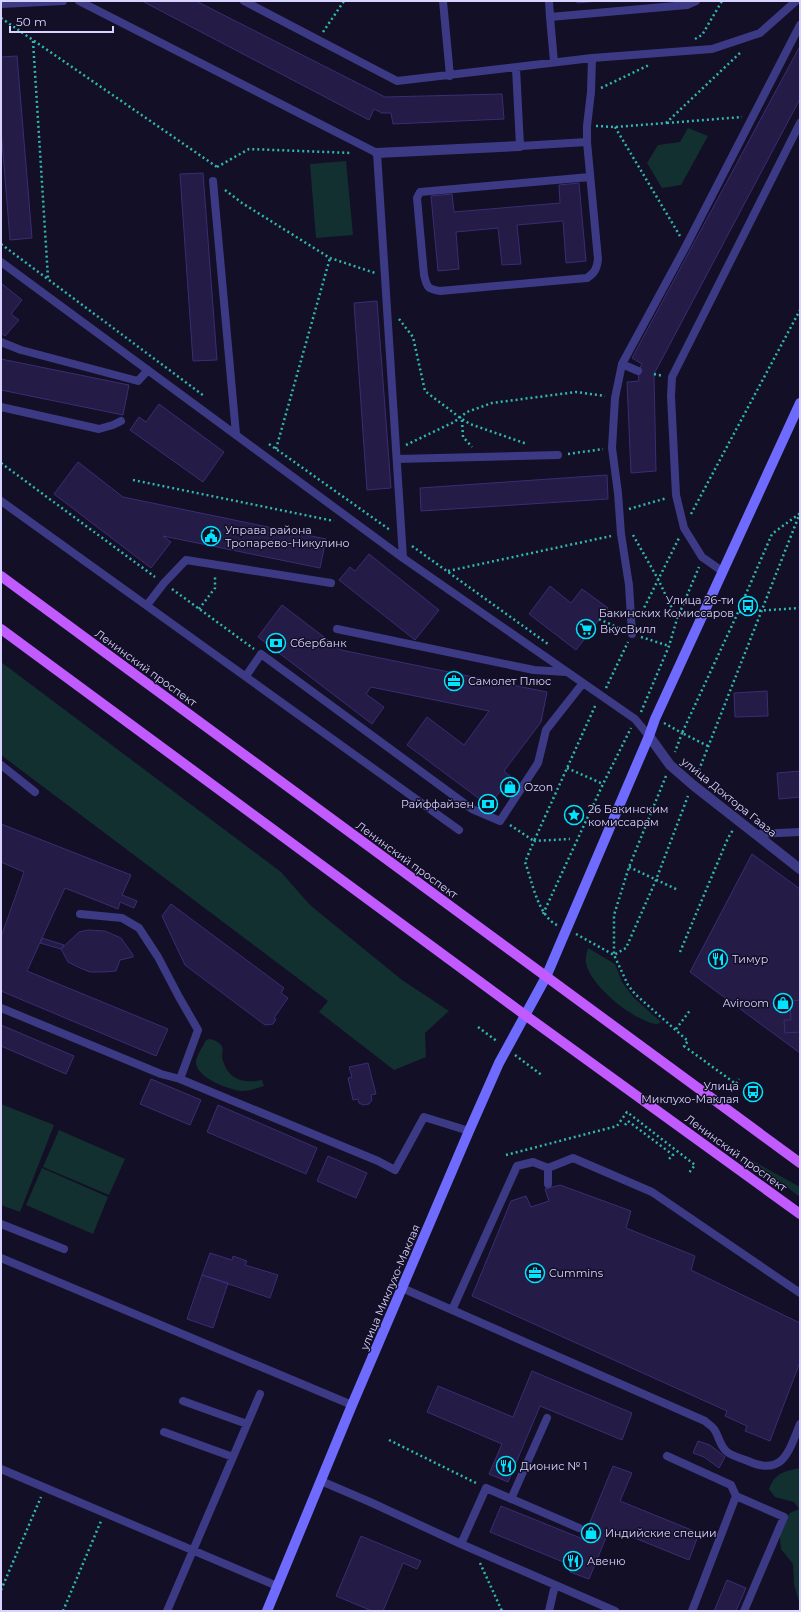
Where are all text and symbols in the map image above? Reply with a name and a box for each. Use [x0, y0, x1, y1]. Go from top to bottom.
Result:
scale bar [10, 8, 113, 34]
text: 50 m [16, 14, 47, 29]
place label: Управа района Тропарево-Никулино [225, 523, 350, 550]
public building icon: Управа района Тропарево-Никулино [200, 525, 222, 547]
place label: Улица 26-ти Бакинских Комиссаров [599, 593, 734, 620]
bus stop icon: Улица 26-ти Бакинских Комиссаров [737, 595, 759, 617]
supermarket icon: ВкусВилл [575, 618, 597, 640]
place label: ВкусВилл [600, 622, 656, 636]
street label: Ленинский проспект [92, 626, 200, 710]
bank icon: Сбербанк [265, 632, 287, 654]
place label: Сбербанк [290, 636, 347, 650]
office icon: Самолет Плюс [443, 670, 465, 692]
place label: Самолет Плюс [468, 674, 551, 688]
street label: улица Доктора Гааза [678, 754, 780, 840]
shop icon: Ozon [499, 776, 521, 798]
place label: Ozon [524, 780, 553, 794]
bank icon: Райффайзен [477, 793, 499, 815]
place label: Райффайзен [401, 797, 474, 811]
place label: 26 Бакинским комиссарам [588, 802, 668, 829]
place icon: 26 Бакинским комиссарам [563, 804, 585, 826]
street label: Ленинский проспект [353, 818, 461, 902]
restaurant icon: Тимур [707, 948, 729, 970]
place label: Тимур [732, 952, 768, 966]
shop icon: Aviroom [772, 992, 794, 1014]
place label: Aviroom [723, 996, 769, 1010]
place label: Улица Миклухо-Маклая [641, 1079, 739, 1106]
bus stop icon: Улица Миклухо-Маклая [742, 1081, 764, 1103]
street label: Ленинский проспект [682, 1111, 790, 1195]
street label: улица Миклухо-Маклая [357, 1222, 423, 1353]
office icon: Cummins [524, 1262, 546, 1284]
place label: Cummins [549, 1266, 604, 1280]
restaurant icon: Дионис № 1 [495, 1455, 517, 1477]
place label: Дионис № 1 [520, 1459, 587, 1473]
shop icon: Индийские специи [580, 1522, 602, 1544]
place label: Индийские специи [605, 1526, 717, 1540]
restaurant icon: Авеню [562, 1550, 584, 1572]
place label: Авеню [587, 1554, 626, 1568]

